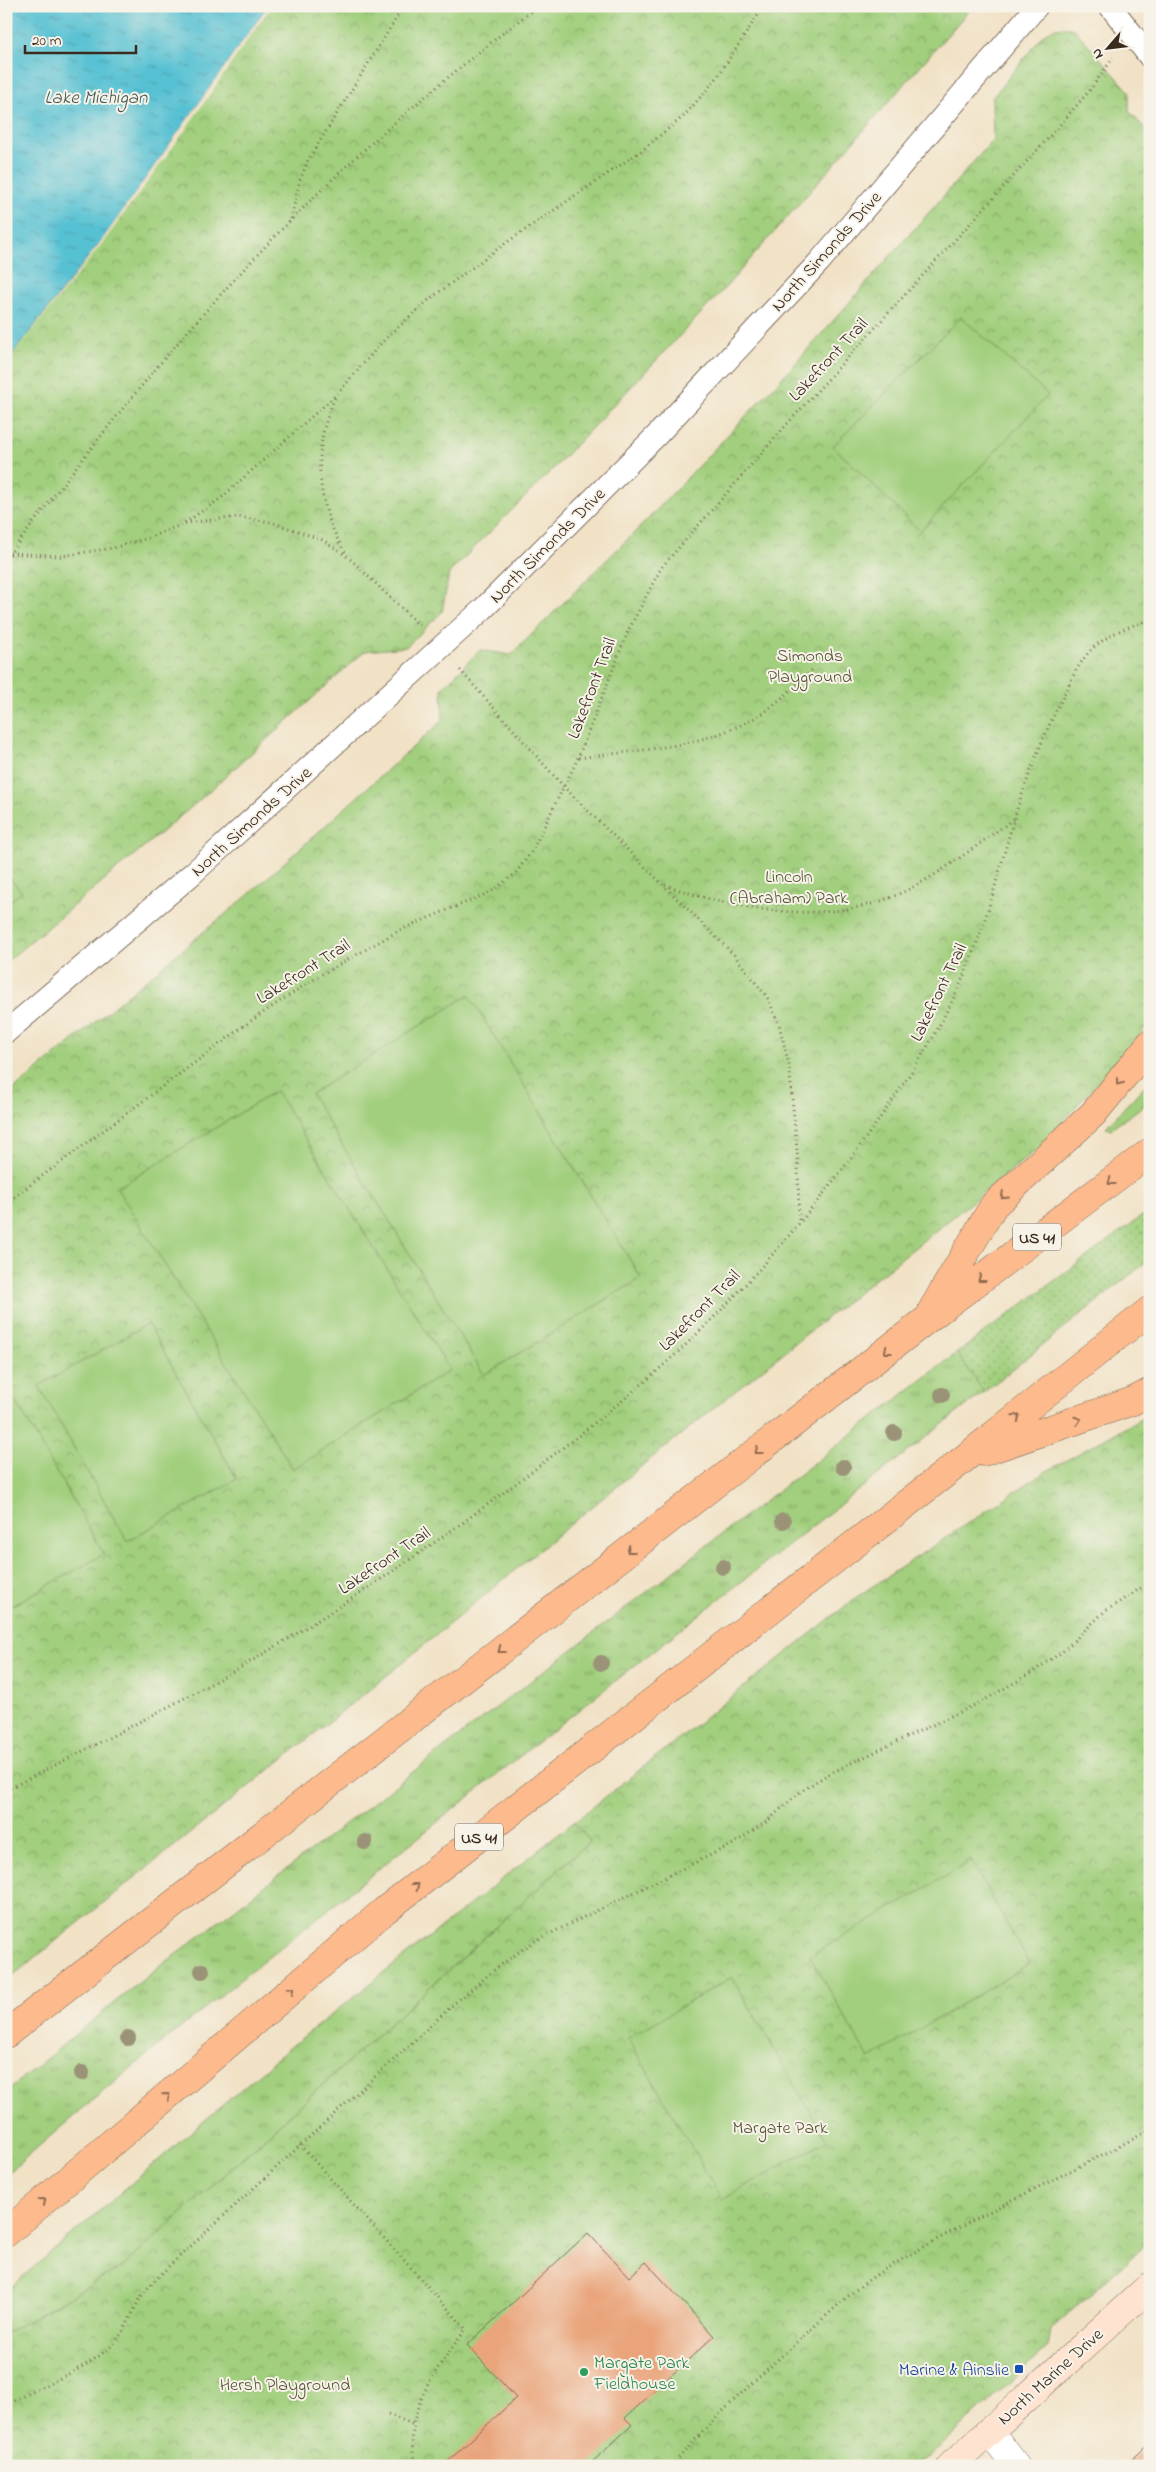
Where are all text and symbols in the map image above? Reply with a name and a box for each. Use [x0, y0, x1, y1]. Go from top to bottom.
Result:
scale bar [25, 22, 136, 54]
north arrow [1084, 22, 1134, 72]
text: 20 m [32, 30, 62, 52]
text: N [1086, 44, 1109, 63]
water label: Lake Michigan [45, 85, 148, 113]
street label: North Simonds Drive [766, 186, 889, 318]
street label: Lakefront Trail [784, 313, 875, 408]
street label: North Simonds Drive [485, 482, 613, 610]
street label: Lakefront Trail [562, 634, 624, 743]
park label: Simonds Playground [768, 644, 852, 692]
street label: North Simonds Drive [186, 760, 319, 884]
park label: Lincoln (Abraham) Park [730, 865, 848, 912]
street label: Lakefront Trail [252, 933, 356, 1012]
street label: Lakefront Trail [905, 939, 975, 1046]
one-way arrow [1116, 1076, 1124, 1085]
one-way arrow [1108, 1176, 1117, 1184]
one-way arrow [1000, 1190, 1009, 1199]
road number: US 41 [1013, 1224, 1061, 1250]
street label: Lakefront Trail [654, 1265, 747, 1358]
one-way arrow [978, 1274, 987, 1282]
one-way arrow [883, 1345, 893, 1354]
one-way arrow [1011, 1414, 1020, 1422]
one-way arrow [1073, 1416, 1081, 1426]
one-way arrow [755, 1445, 764, 1453]
street label: Lakefront Trail [334, 1521, 436, 1602]
one-way arrow [627, 1545, 636, 1553]
one-way arrow [498, 1644, 507, 1653]
road number: US 41 [455, 1824, 503, 1850]
one-way arrow [410, 1884, 419, 1892]
one-way arrow [285, 1988, 294, 1996]
one-way arrow [161, 2093, 170, 2101]
park label: Margate Park [732, 2116, 828, 2143]
one-way arrow [38, 2198, 47, 2207]
street label: North Marine Drive [993, 2322, 1111, 2432]
place label: Margate Park Fieldhouse [593, 2351, 689, 2398]
place label: Marine & Ainslie [899, 2358, 1010, 2384]
marker: Marine & Ainslie [1013, 2363, 1025, 2375]
marker: Margate Park Fieldhouse [578, 2366, 590, 2378]
park label: Hersh Playground [220, 2373, 350, 2400]

